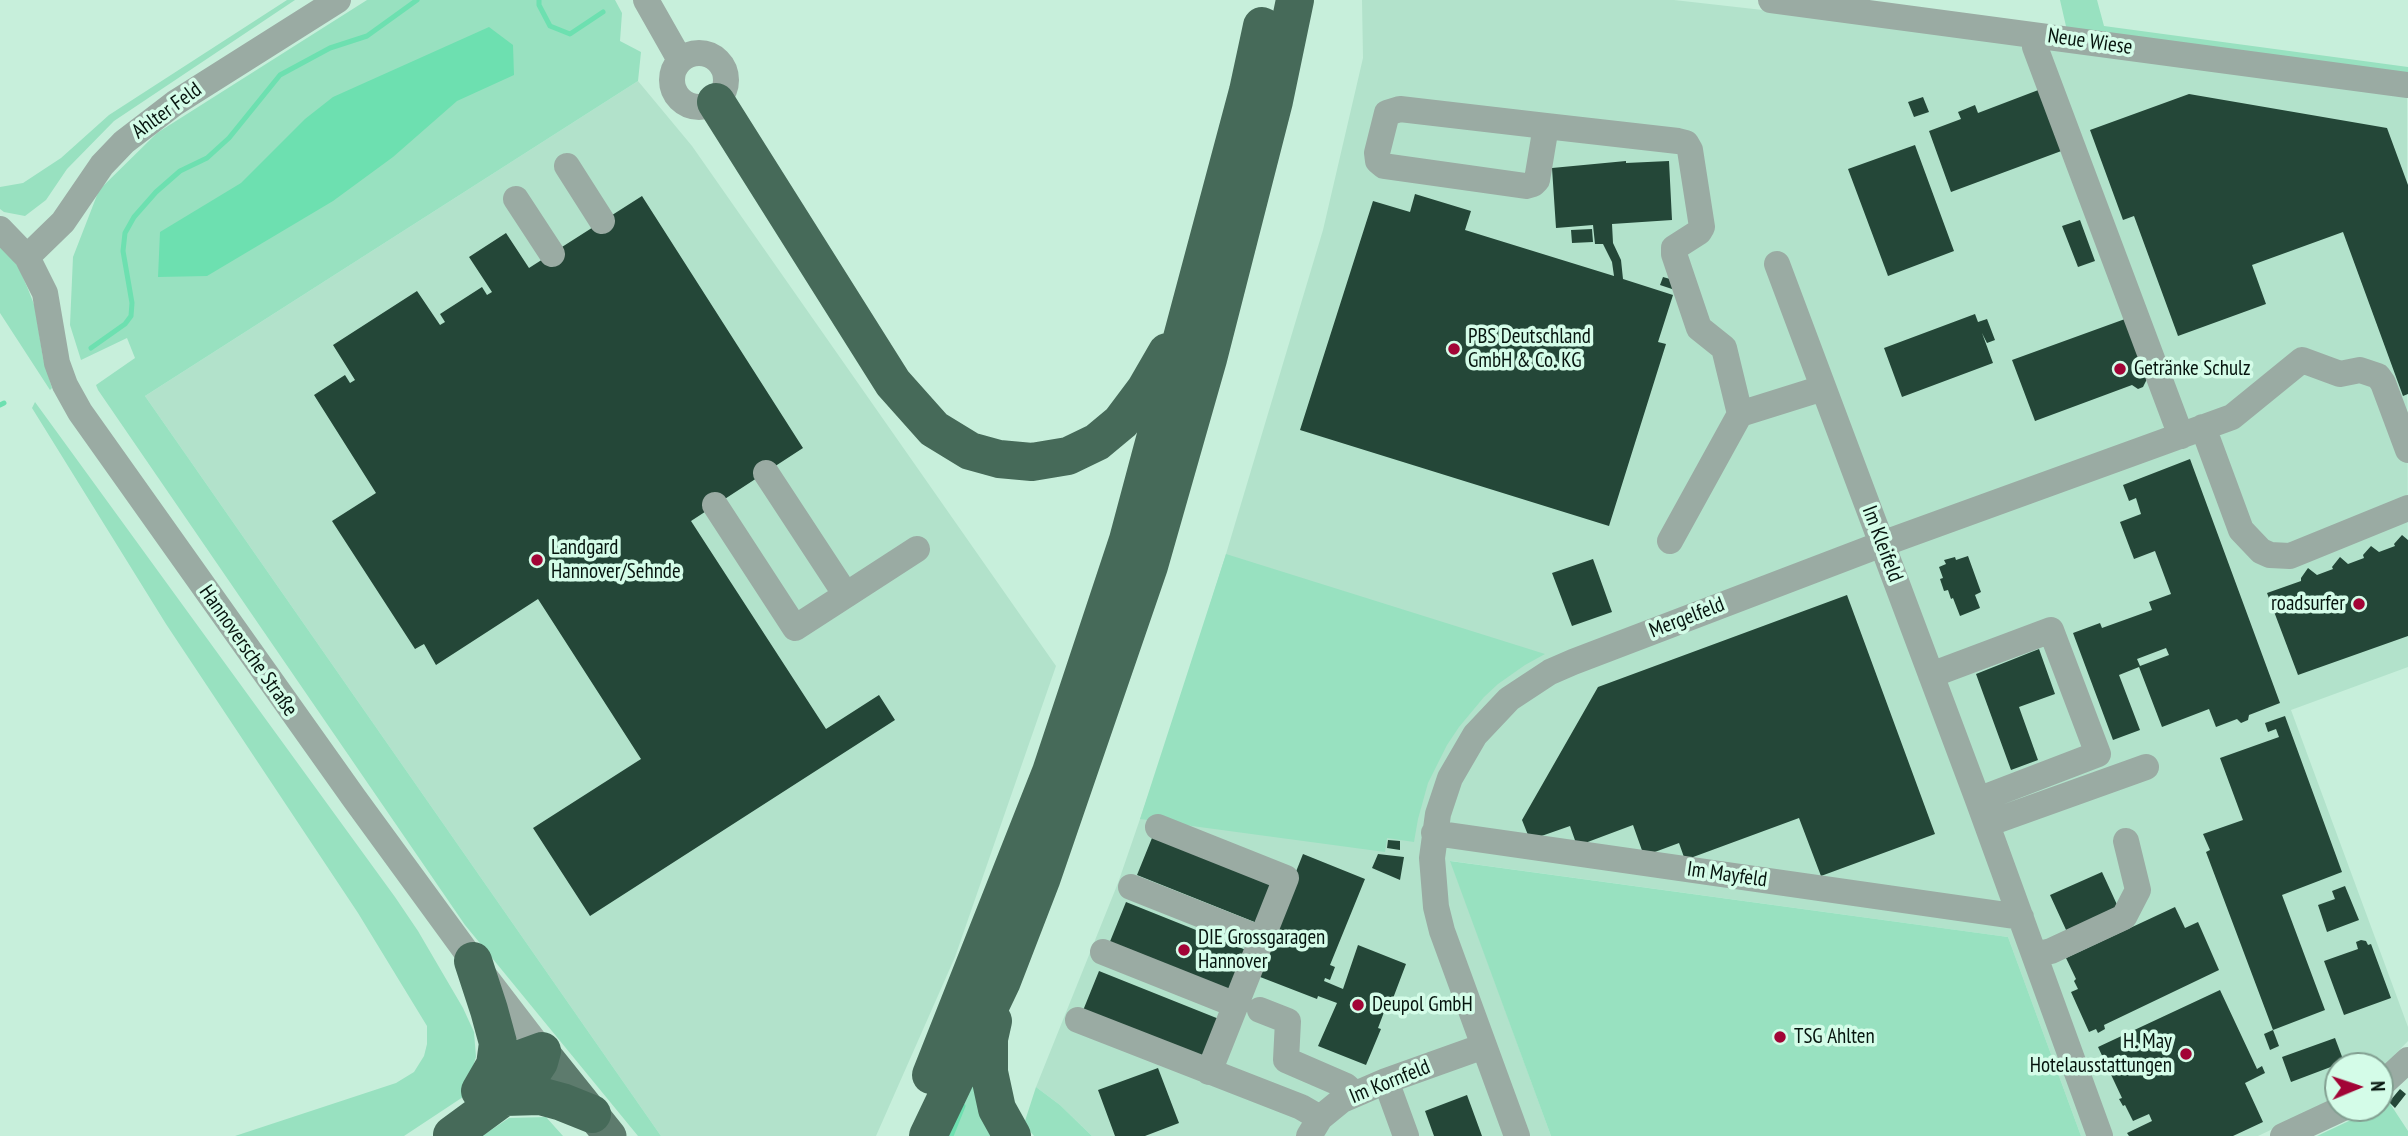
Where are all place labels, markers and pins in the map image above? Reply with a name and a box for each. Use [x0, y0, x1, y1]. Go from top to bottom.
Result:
place label: PBS Deutschland GmbH & Co. KG [1468, 324, 1591, 374]
marker: PBS Deutschland GmbH & Co. KG [1446, 341, 1462, 357]
place label: Getränke Schulz [2134, 356, 2250, 382]
marker: Getränke Schulz [2112, 361, 2128, 377]
place label: Landgard Hannover/Sehnde [551, 535, 681, 585]
marker: Landgard Hannover/Sehnde [529, 552, 545, 568]
place label: roadsurfer [2271, 591, 2345, 617]
marker: roadsurfer [2351, 596, 2367, 612]
place label: DIE Grossgaragen Hannover [1198, 925, 1325, 975]
marker: DIE Grossgaragen Hannover [1176, 942, 1192, 958]
place label: Deupol GmbH [1372, 992, 1473, 1018]
marker: Deupol GmbH [1350, 997, 1366, 1013]
place label: TSG Ahlten [1794, 1024, 1875, 1050]
marker: TSG Ahlten [1772, 1029, 1788, 1045]
place label: H. May Hotelausstattungen [2030, 1029, 2172, 1079]
marker: H. May Hotelausstattungen [2178, 1046, 2194, 1062]

